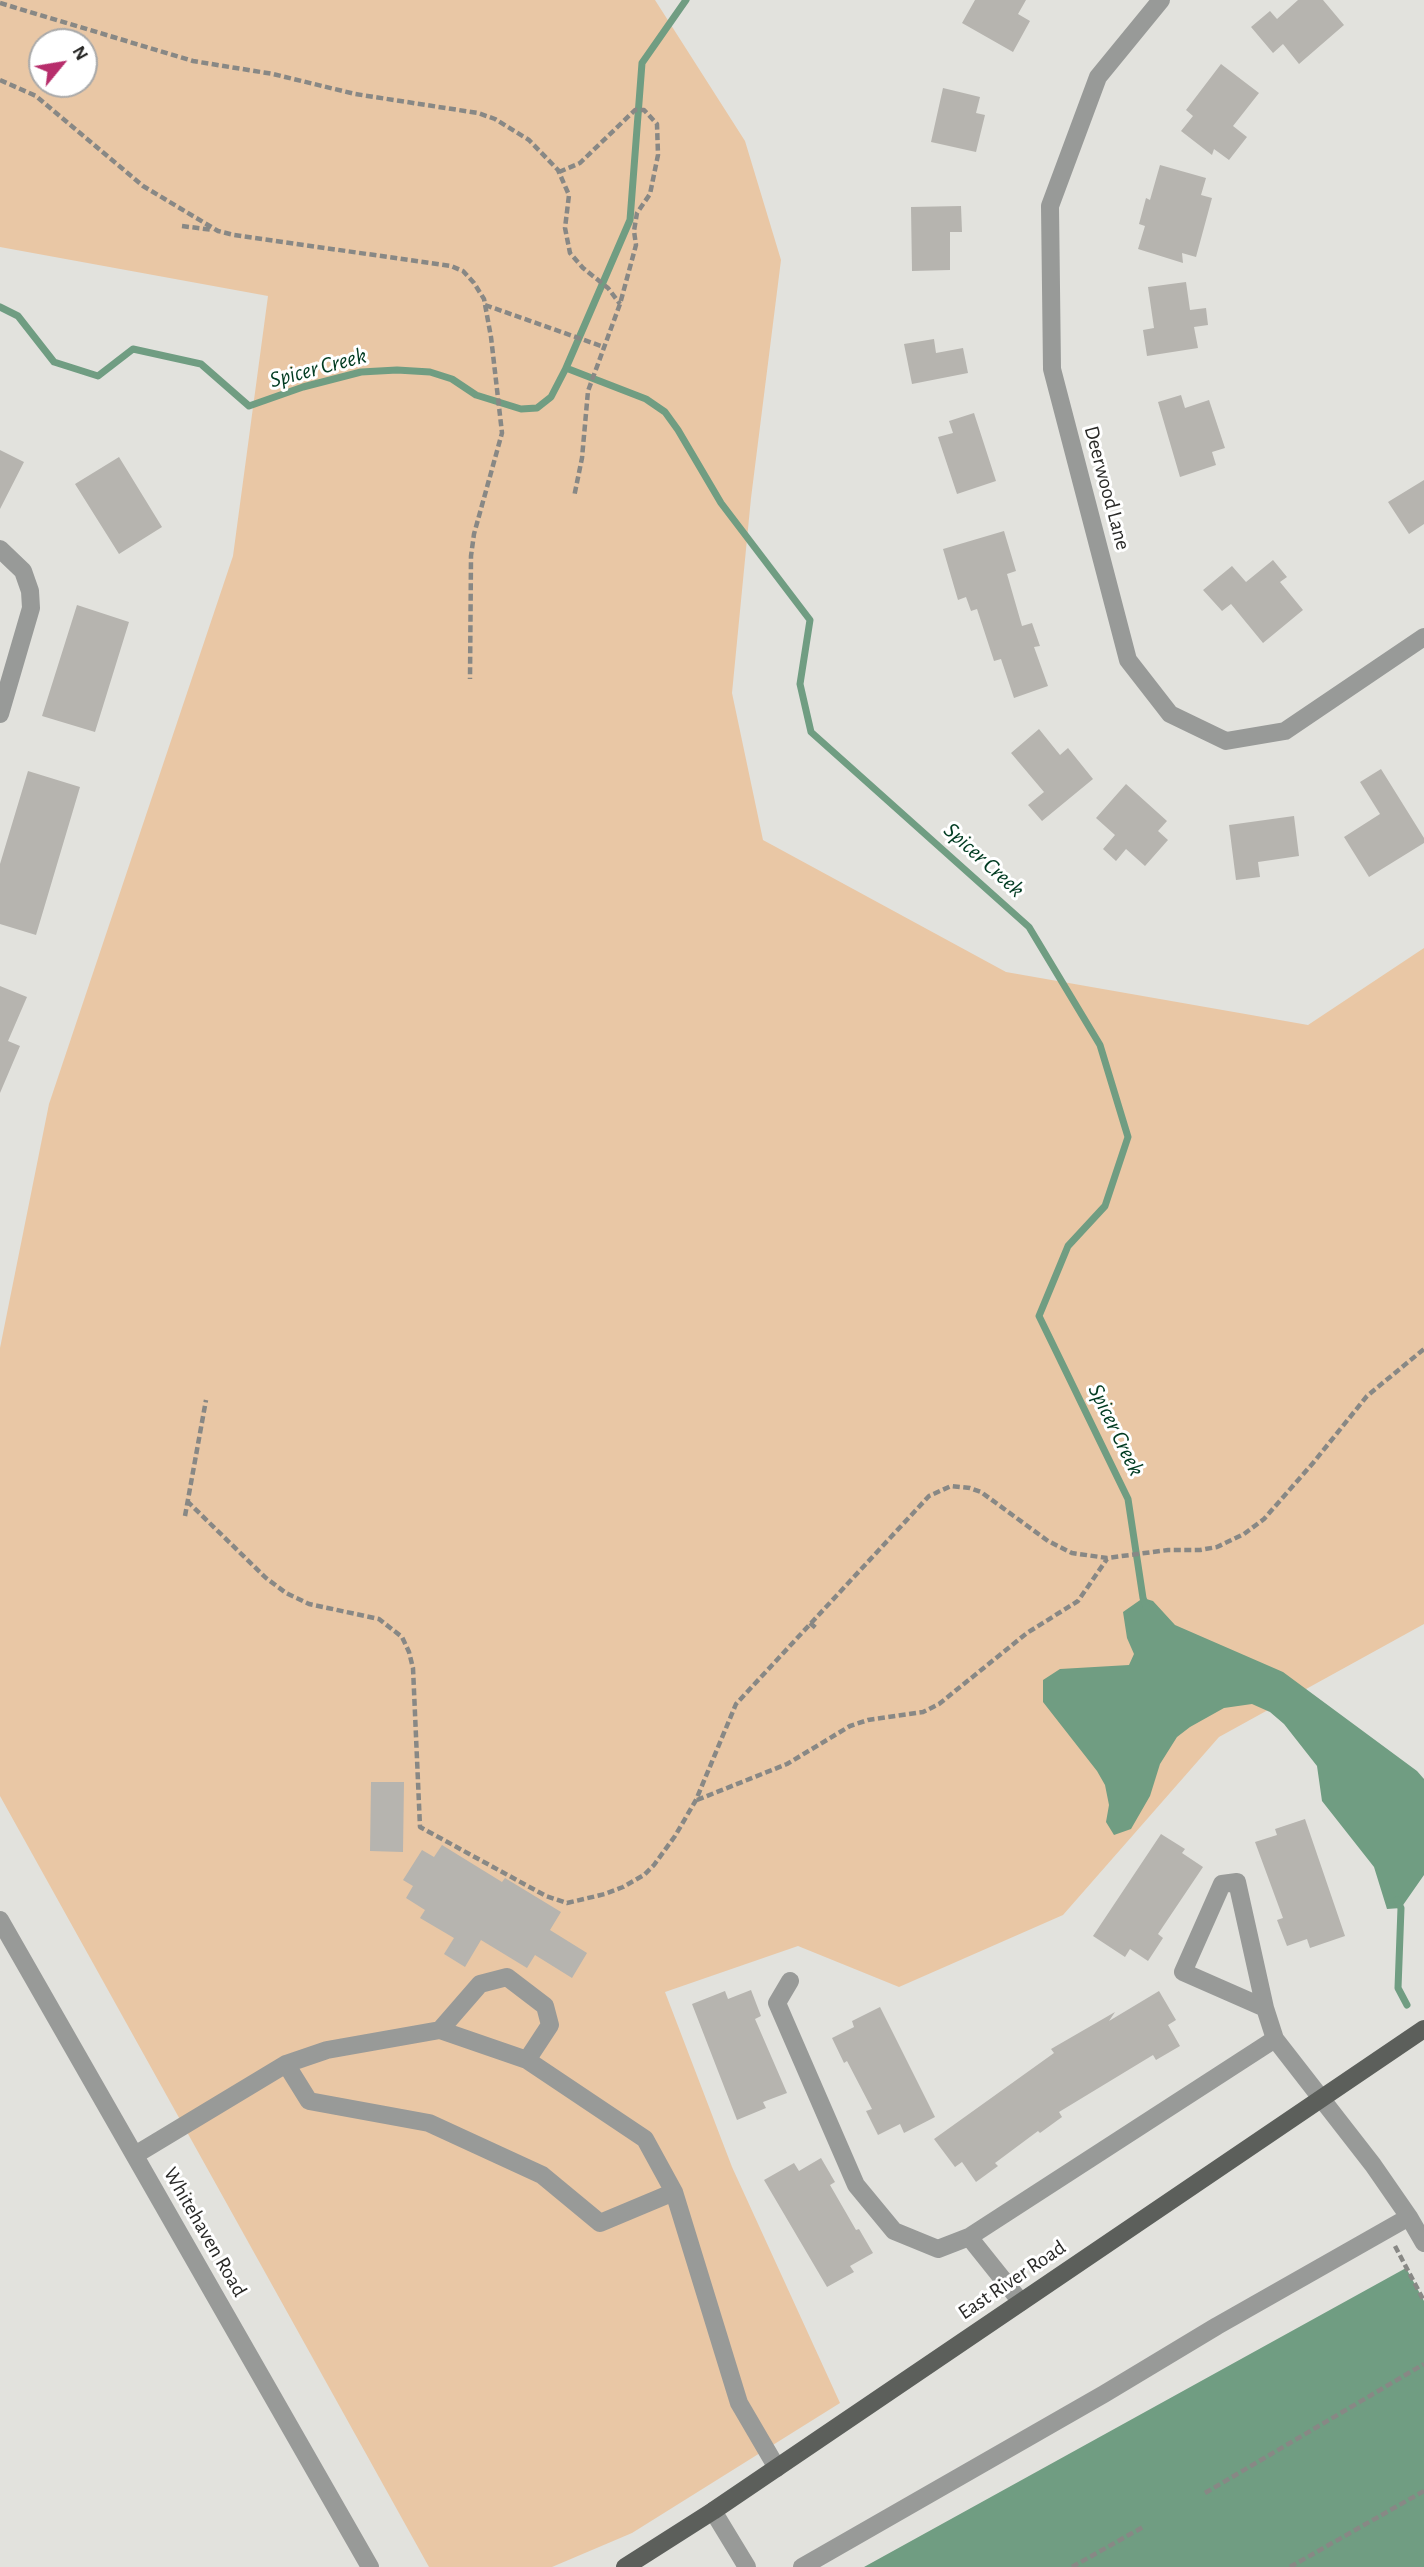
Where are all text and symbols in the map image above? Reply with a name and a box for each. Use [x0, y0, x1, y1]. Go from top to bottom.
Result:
north arrow [28, 28, 98, 98]
text: N [68, 43, 91, 64]
water label: Spicer Creek [267, 342, 369, 394]
street label: Deerwood Lane [1078, 423, 1136, 553]
water label: Spicer Creek [938, 817, 1030, 903]
water label: Spicer Creek [1082, 1379, 1150, 1481]
street label: Whitehaven Road [158, 2163, 252, 2301]
street label: East River Road [953, 2235, 1071, 2325]

